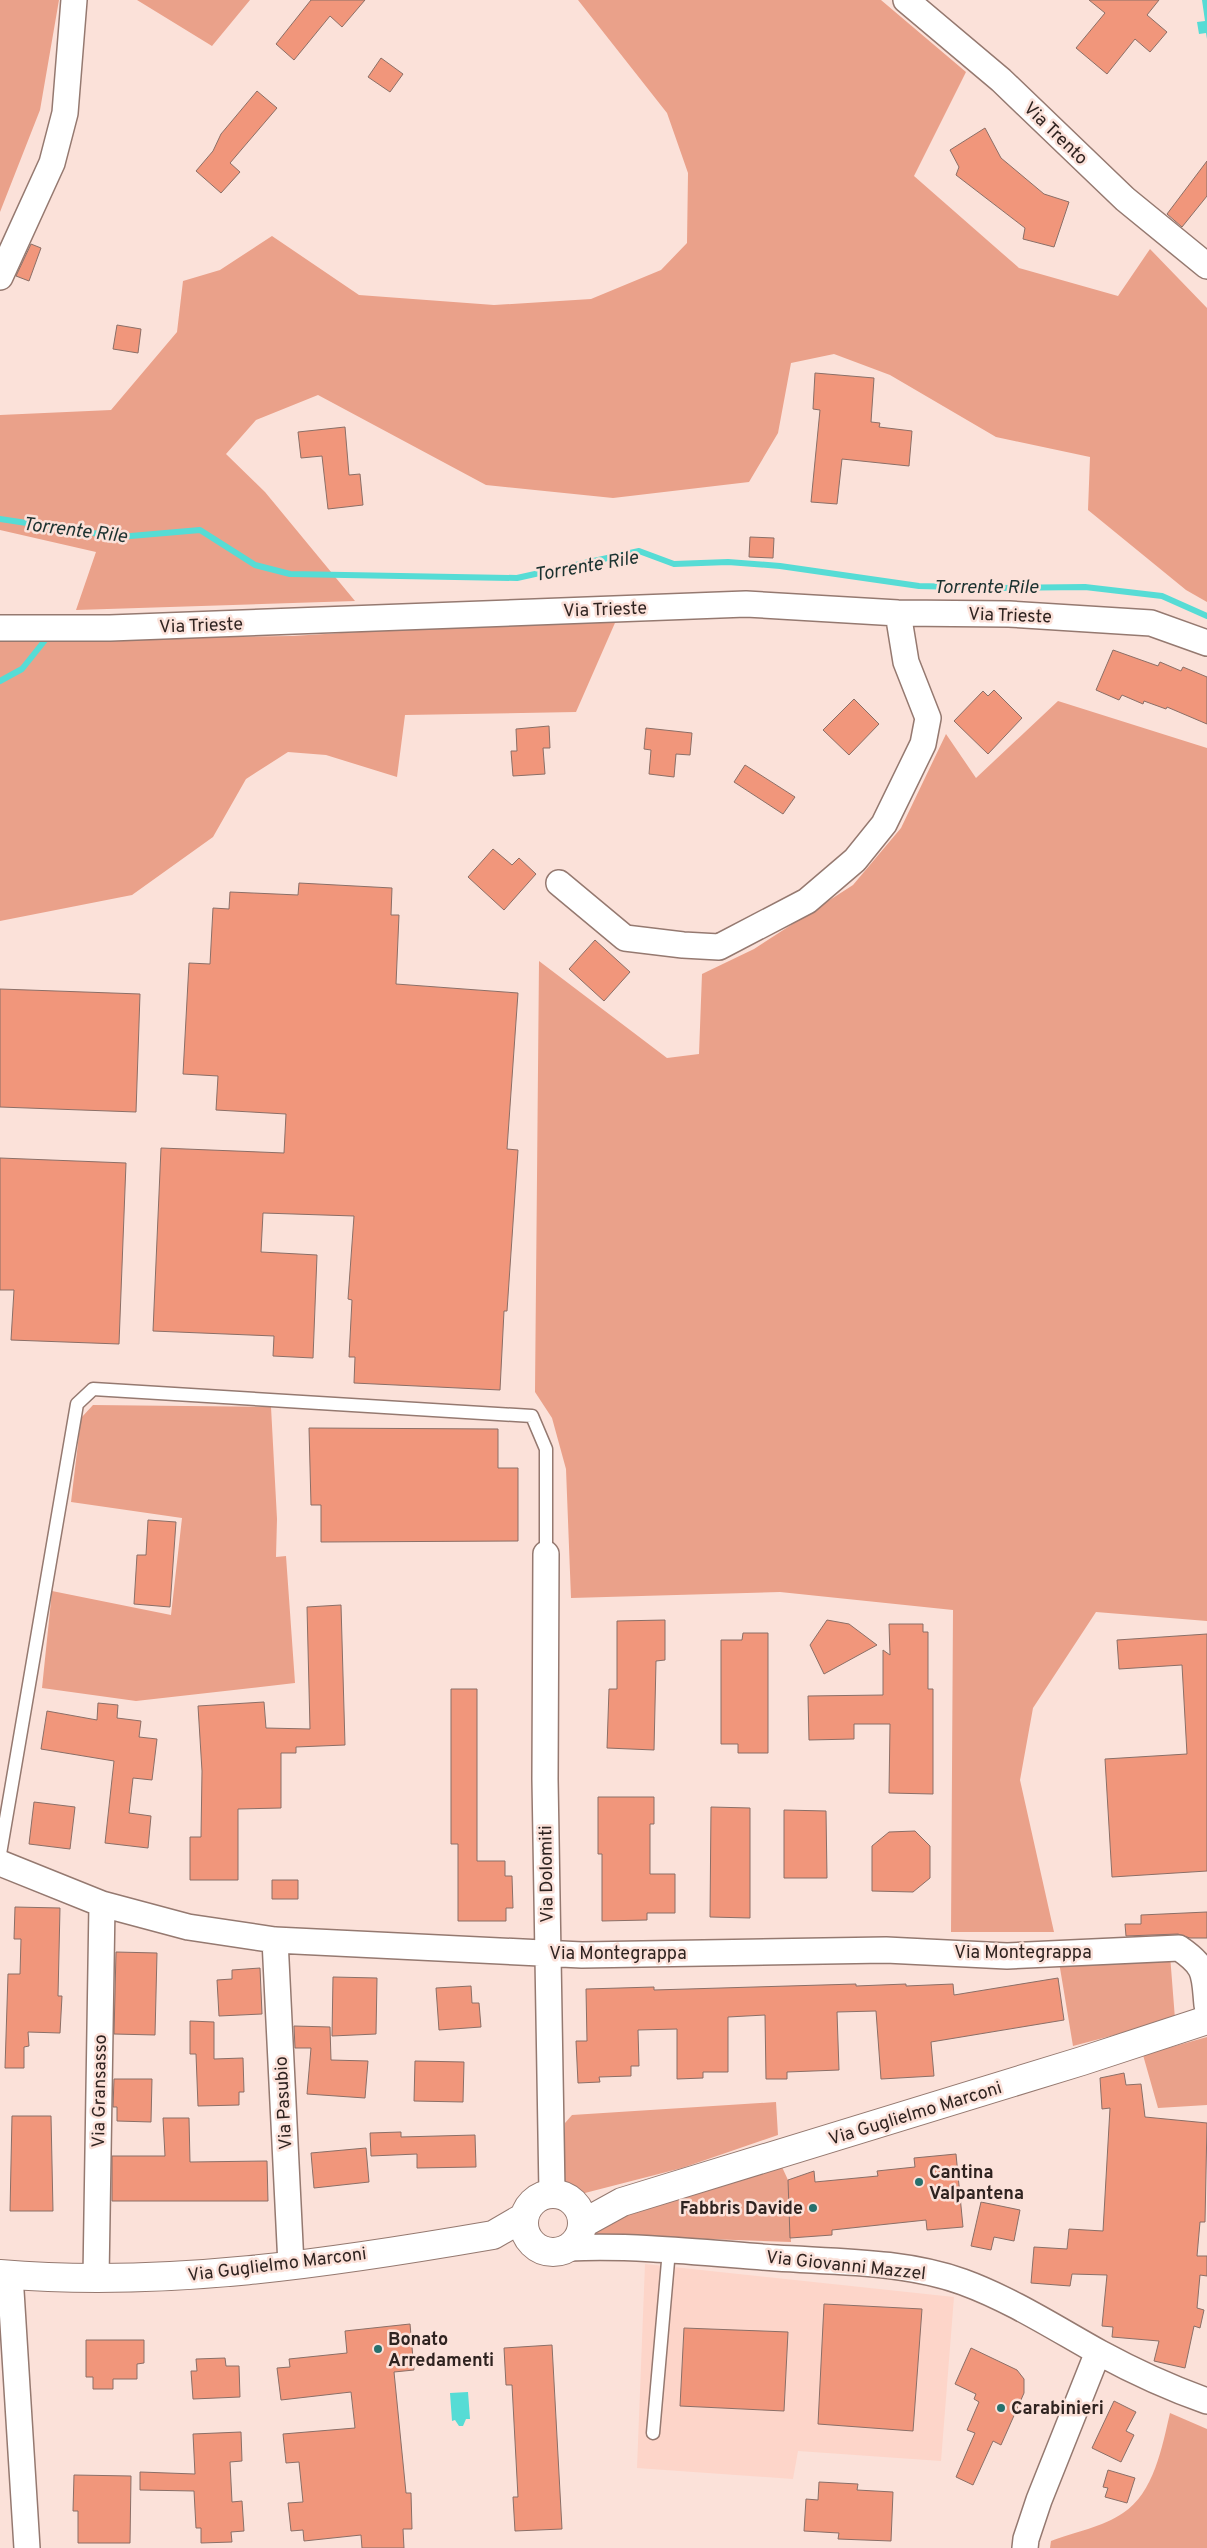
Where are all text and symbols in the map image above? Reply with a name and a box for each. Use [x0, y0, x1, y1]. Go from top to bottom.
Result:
street label: Via Trento [1018, 98, 1092, 171]
water label: Torrente Rile [21, 513, 128, 549]
water label: Torrente Rile [533, 546, 640, 588]
water label: Torrente Rile [934, 576, 1039, 600]
street label: Via Trieste [563, 598, 647, 623]
street label: Via Trieste [968, 604, 1052, 629]
street label: Via Trieste [159, 614, 243, 639]
street label: Via Dolomiti [535, 1825, 560, 1923]
street label: Via Montegrappa [954, 1942, 1092, 1965]
street label: Via Montegrappa [549, 1943, 687, 1966]
street label: Via Gransasso [88, 2034, 113, 2148]
street label: Via Pasubio [271, 2056, 298, 2150]
street label: Via Guglielmo Marconi [826, 2077, 1005, 2152]
place label: Cantina Valpantena [929, 2162, 1024, 2206]
marker: Cantina Valpantena [913, 2176, 925, 2188]
place label: Fabbris Davide [680, 2198, 803, 2221]
marker: Fabbris Davide [807, 2202, 819, 2214]
street label: Via Guglielmo Marconi [186, 2243, 368, 2288]
street label: Via Giovanni Mazzel [765, 2247, 927, 2286]
place label: Bonato Arredamenti [388, 2329, 494, 2373]
marker: Bonato Arredamenti [372, 2343, 384, 2355]
place label: Carabinieri [1011, 2398, 1104, 2421]
marker: Carabinieri [995, 2402, 1007, 2414]

